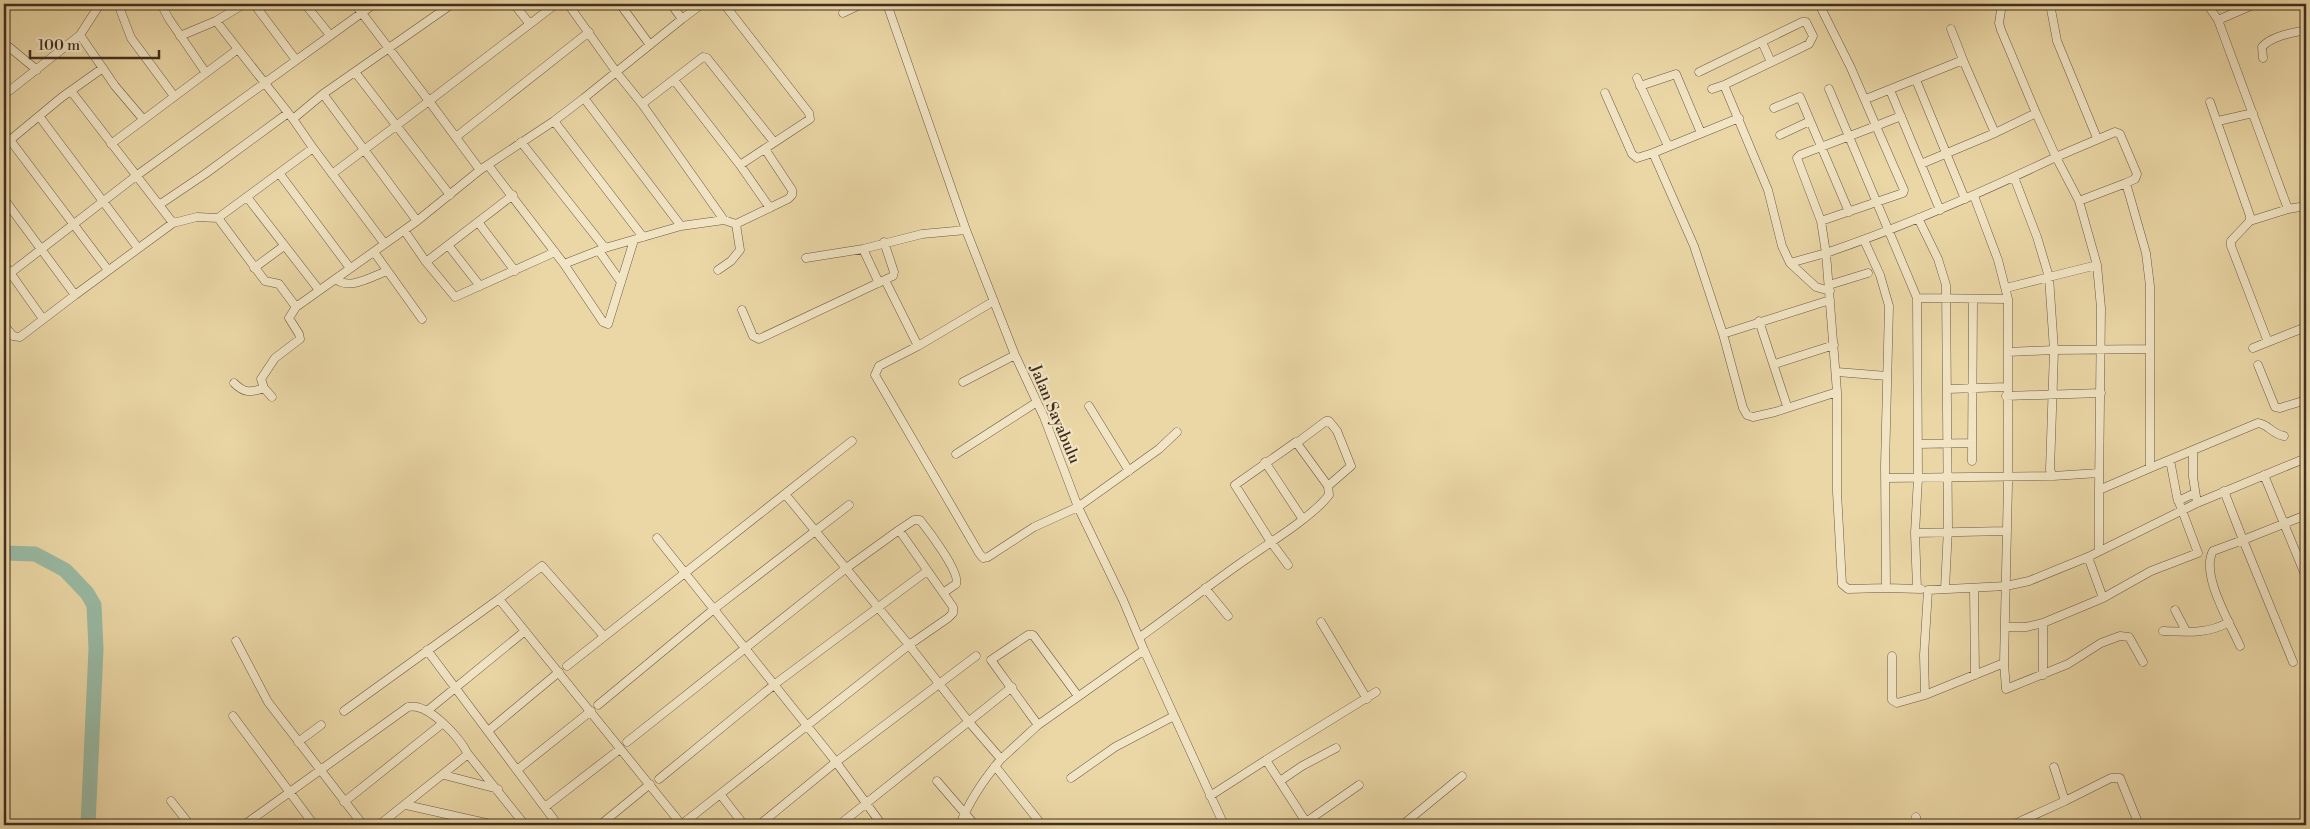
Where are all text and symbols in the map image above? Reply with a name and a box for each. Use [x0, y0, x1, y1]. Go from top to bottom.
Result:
scale bar [30, 28, 159, 60]
text: 100 m [38, 36, 80, 55]
street label: Jalan Sayabulu [1025, 361, 1085, 467]

